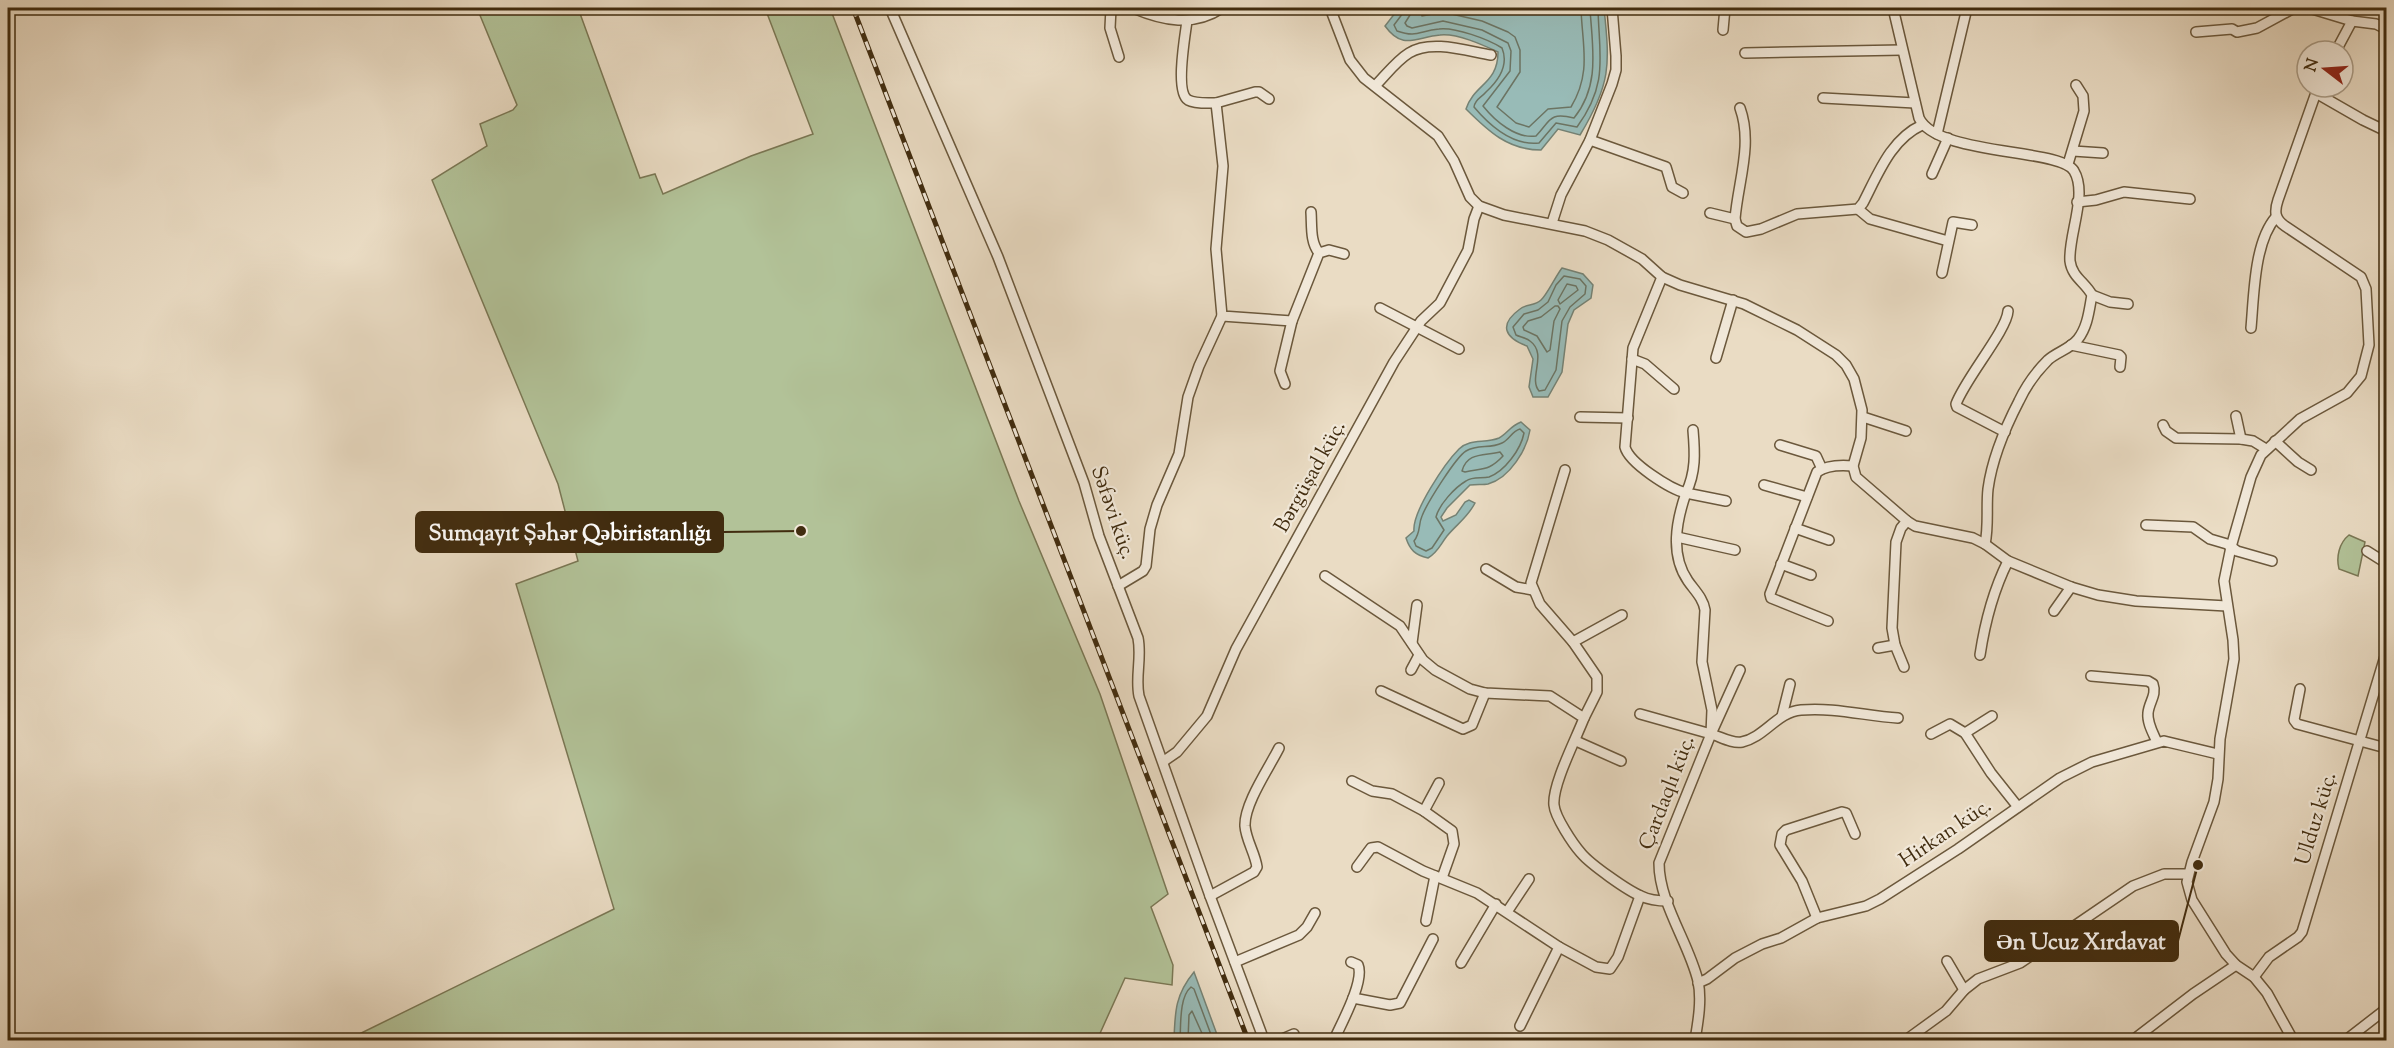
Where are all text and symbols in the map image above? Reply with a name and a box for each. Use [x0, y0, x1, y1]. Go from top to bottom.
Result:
north arrow [2295, 39, 2355, 99]
text: N [2300, 56, 2326, 75]
street label: Bərgüşad küç. [1268, 415, 1354, 539]
street label: Səfəvi küç. [1082, 462, 1142, 564]
callout: Sumqayıt Şəhər Qəbiristanlığı [416, 512, 723, 552]
text: Sumqayıt Şəhər Qəbiristanlığı [428, 519, 712, 551]
street label: Çardaqlı küç. [1632, 731, 1704, 855]
street label: Ulduz küç. [2289, 769, 2345, 869]
street label: Hirkan küç. [1894, 792, 1998, 876]
callout: Ən Ucuz Xırdavat [1985, 921, 2178, 961]
text: Ən Ucuz Xırdavat [1996, 928, 2166, 960]

